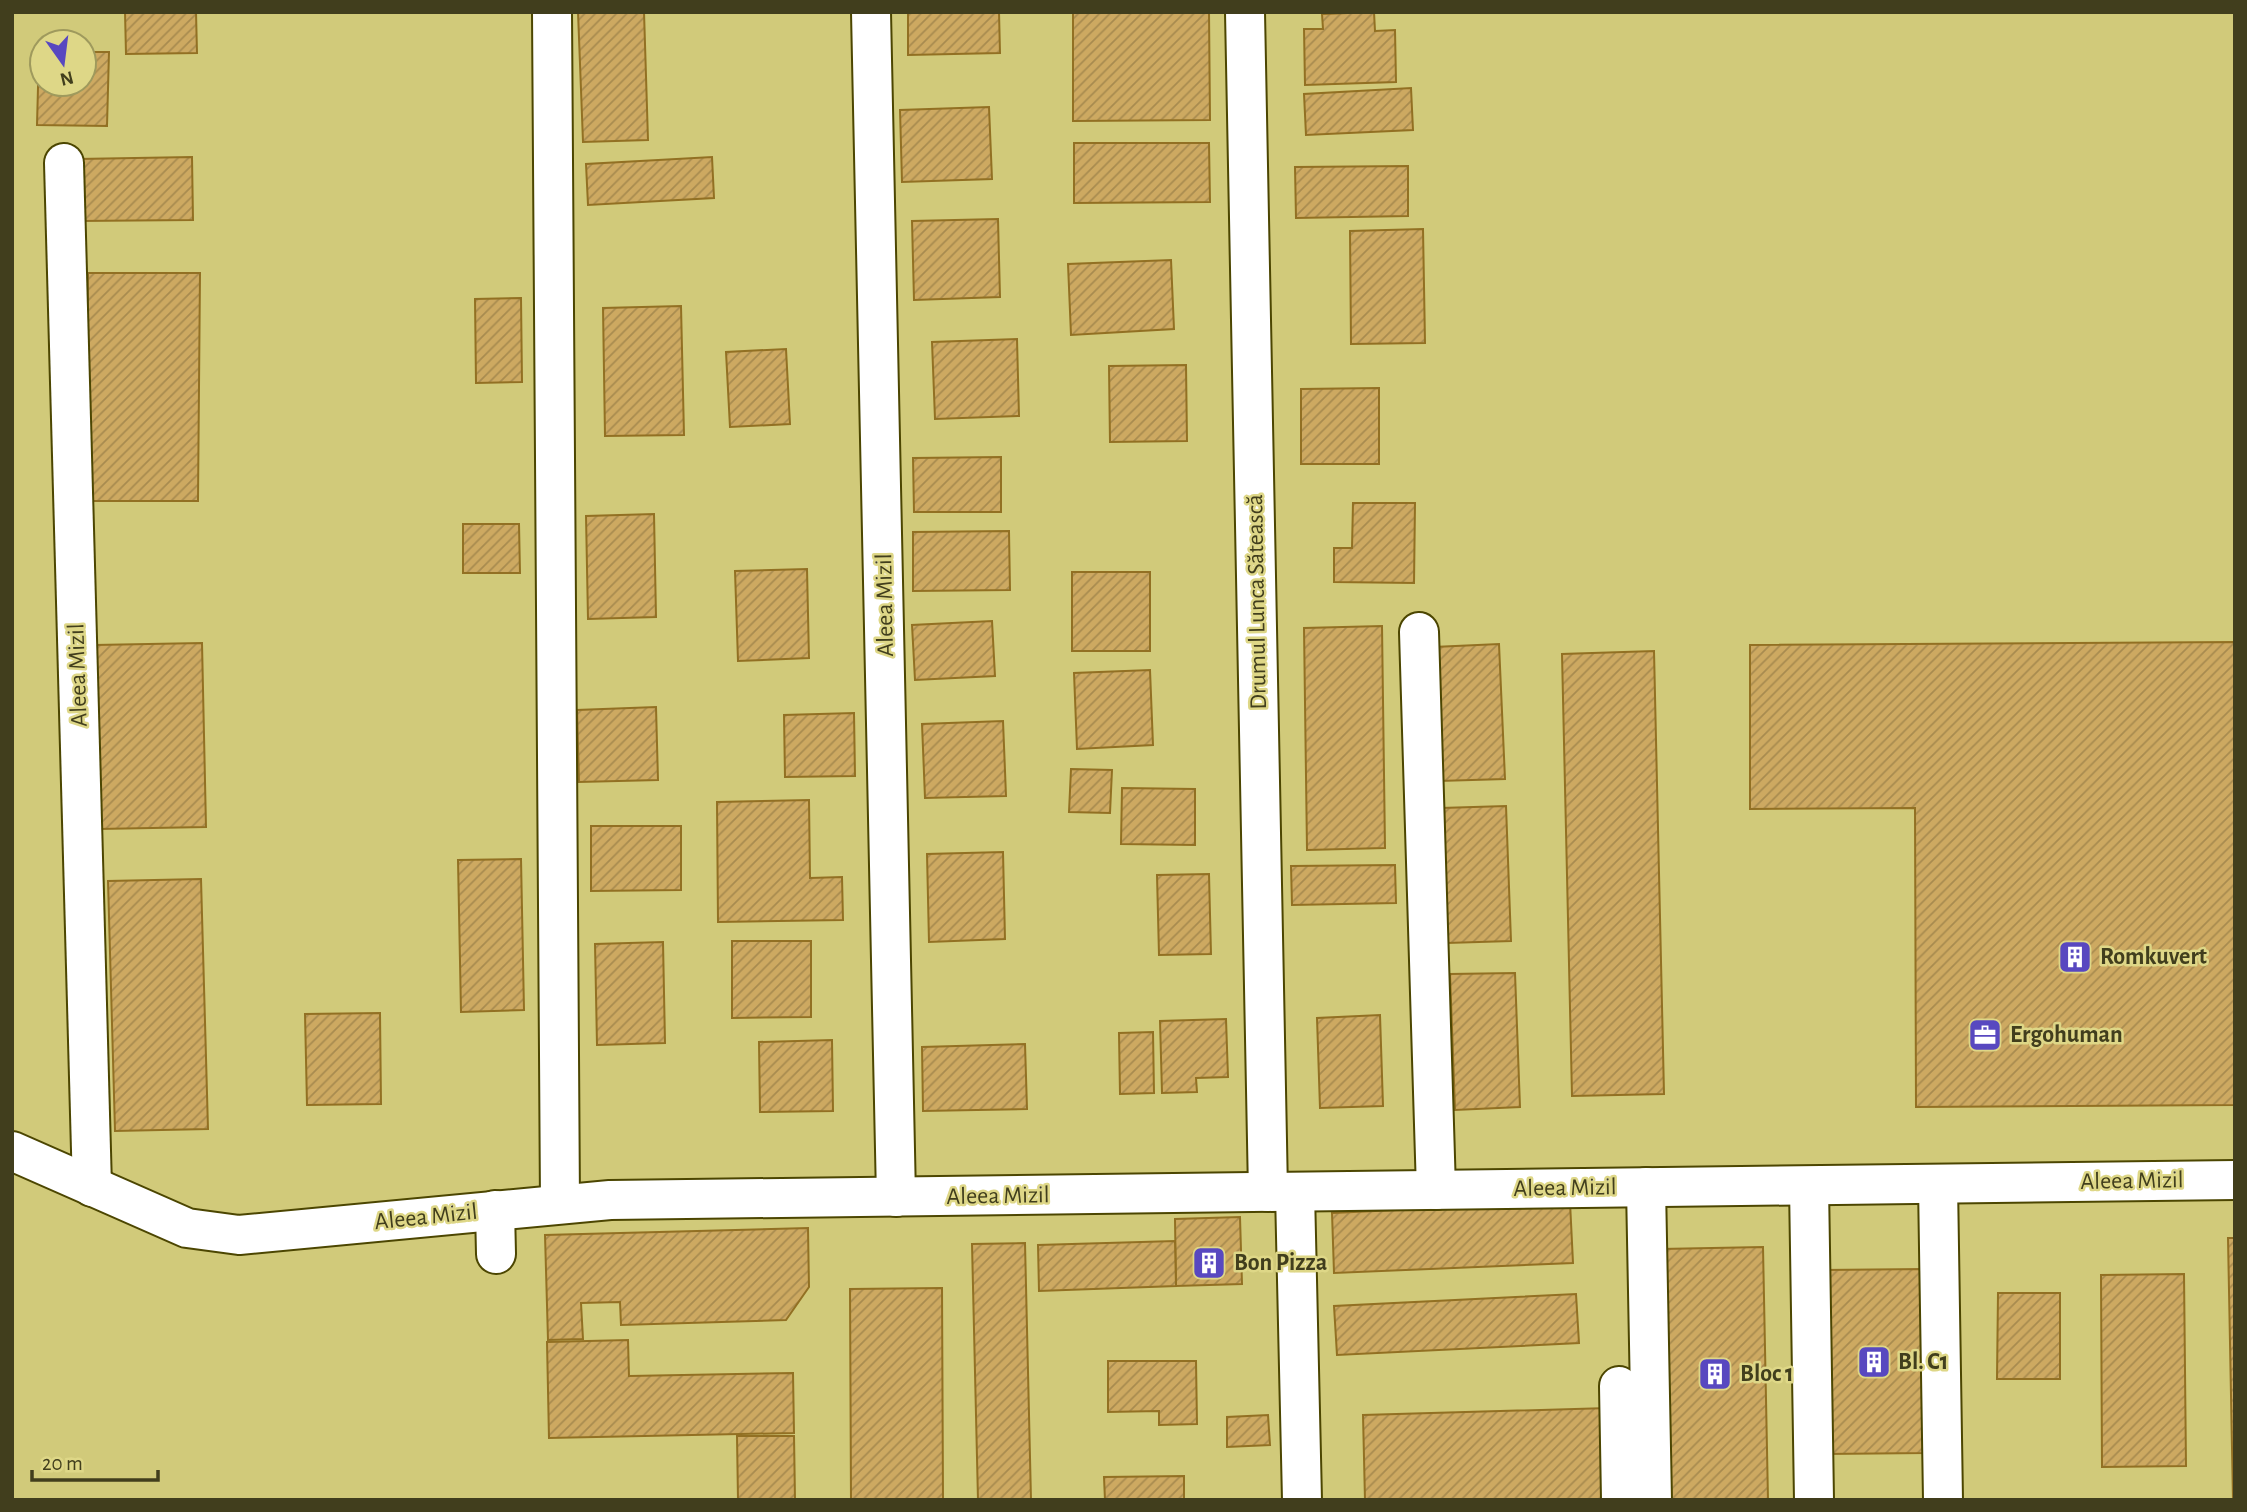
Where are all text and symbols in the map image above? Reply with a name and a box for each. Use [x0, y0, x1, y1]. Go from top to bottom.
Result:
north arrow [28, 28, 98, 98]
text: N [58, 67, 75, 89]
street label: Drumul Lunca Sătească [1243, 494, 1271, 710]
street label: Aleea Mizil [872, 553, 898, 657]
street label: Aleea Mizil [64, 623, 92, 727]
building icon: Romkuvert [2056, 938, 2094, 976]
place label: Romkuvert [2100, 945, 2207, 969]
office icon: Ergohuman [1966, 1016, 2004, 1054]
place label: Ergohuman [2010, 1023, 2123, 1047]
street label: Aleea Mizil [2080, 1168, 2184, 1194]
street label: Aleea Mizil [1513, 1175, 1617, 1201]
street label: Aleea Mizil [946, 1183, 1050, 1209]
street label: Aleea Mizil [373, 1200, 479, 1234]
building icon: Bon Pizza [1190, 1244, 1228, 1282]
place label: Bon Pizza [1234, 1251, 1327, 1275]
building icon: Bl. C1 [1855, 1343, 1893, 1381]
place label: Bl. C1 [1898, 1350, 1948, 1374]
building icon: Bloc 1 [1696, 1355, 1734, 1393]
place label: Bloc 1 [1740, 1362, 1794, 1386]
scale bar [32, 1438, 158, 1482]
text: 20 m [42, 1453, 83, 1474]

